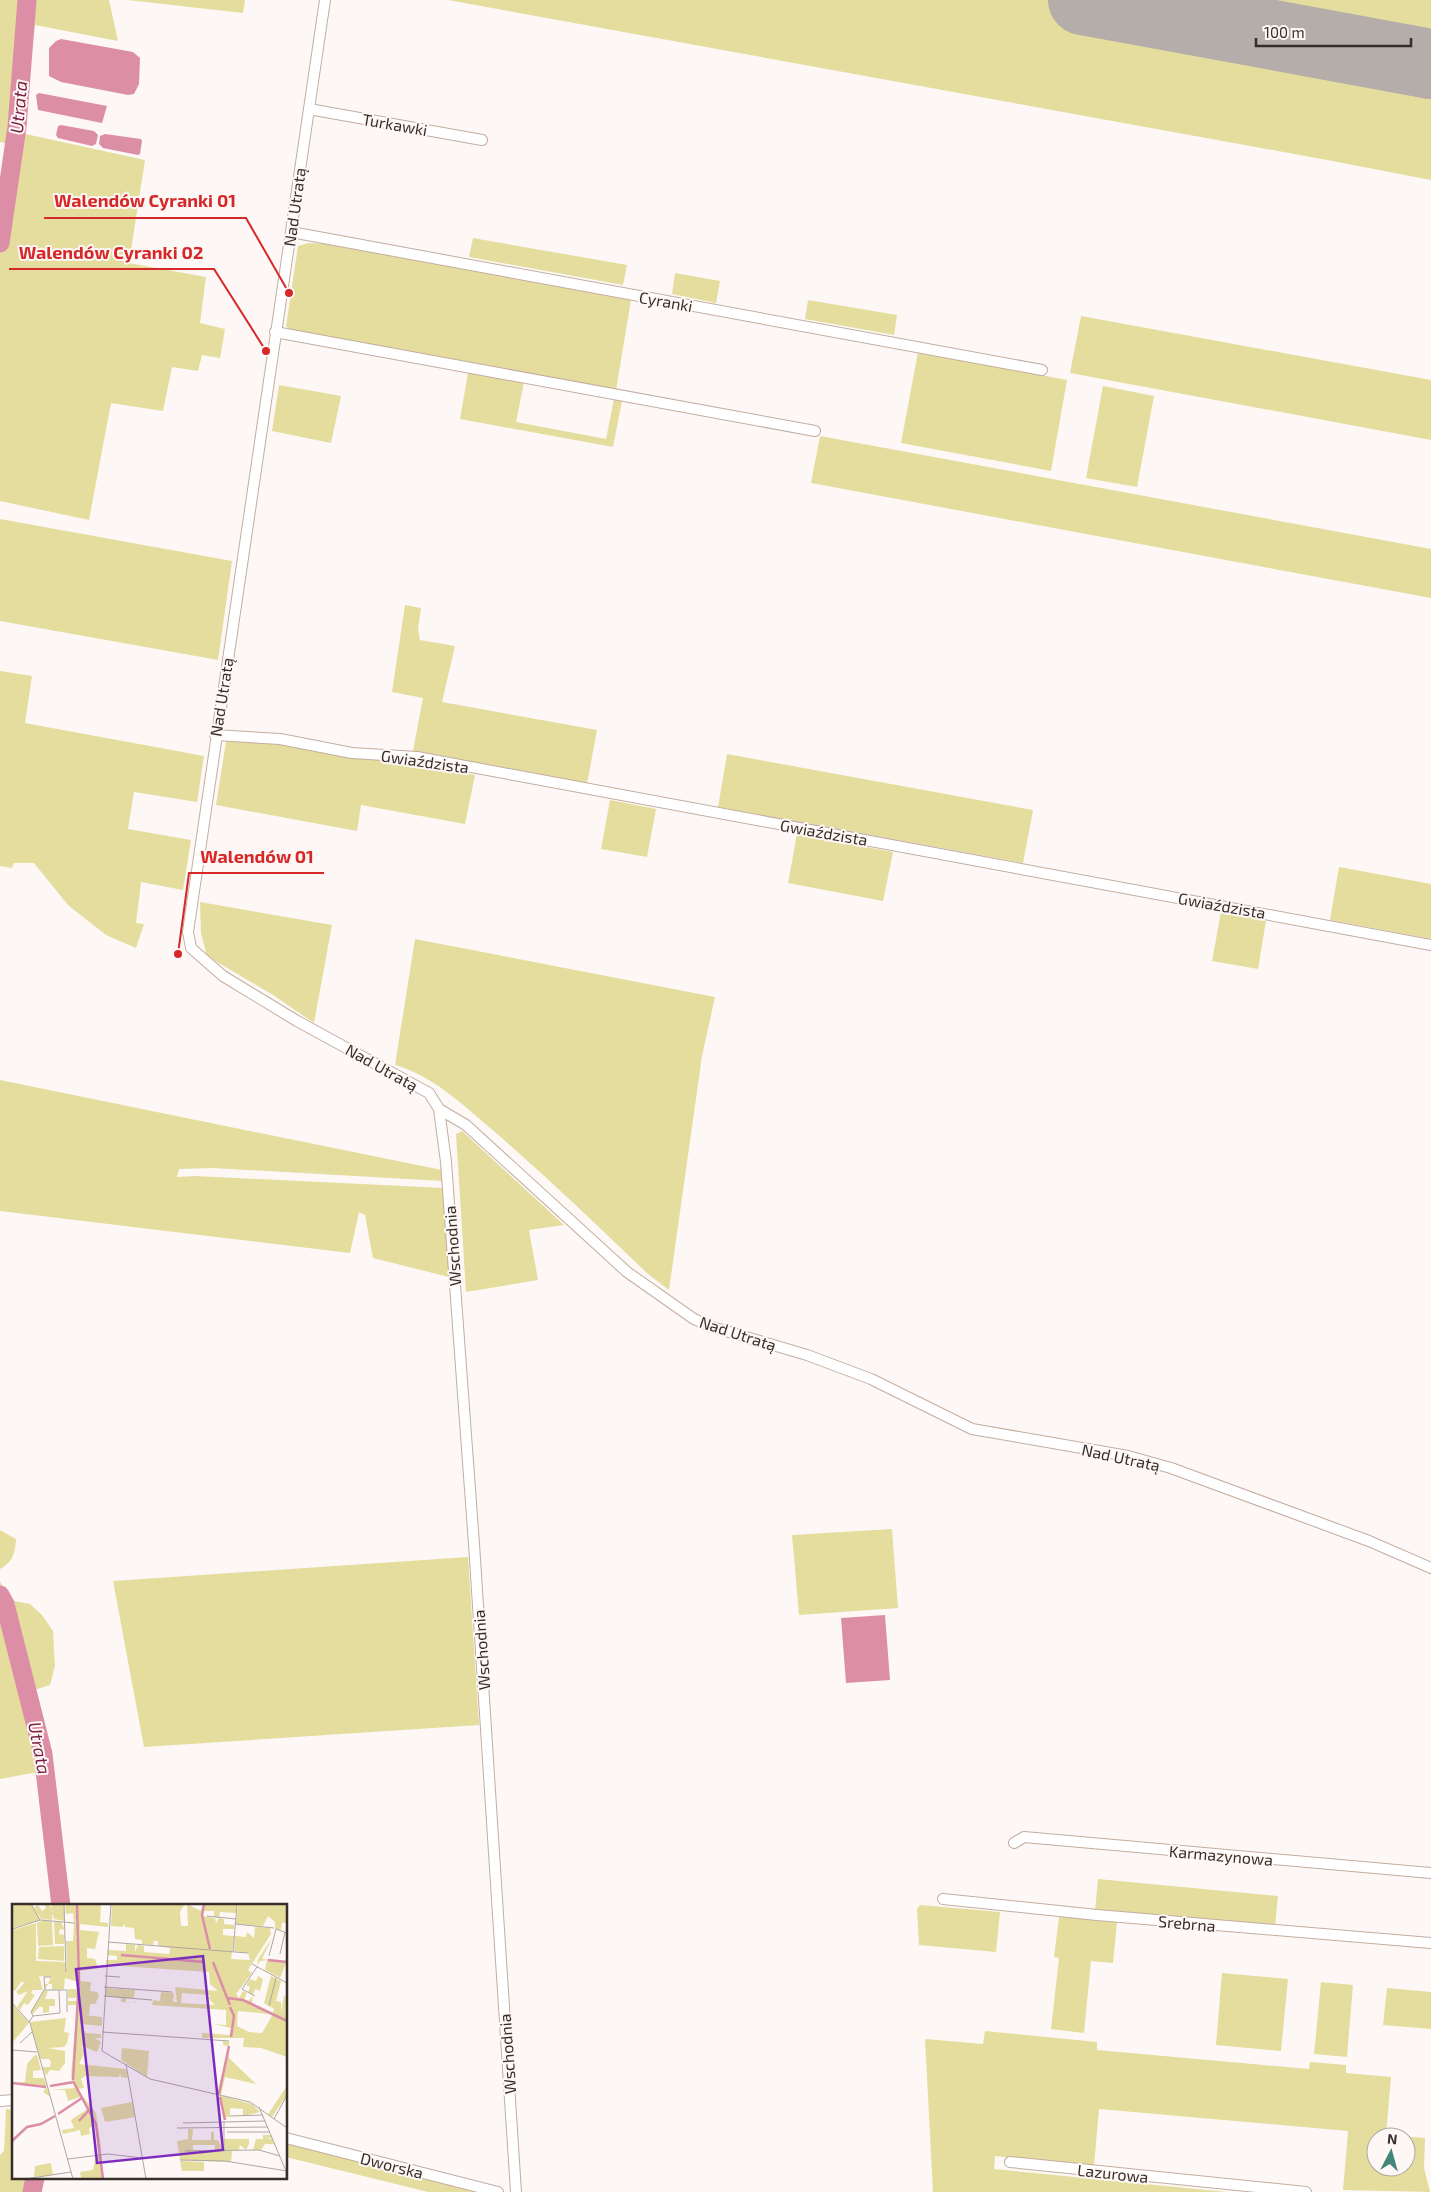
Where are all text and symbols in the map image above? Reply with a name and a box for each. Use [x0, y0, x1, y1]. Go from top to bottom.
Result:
scale bar [1256, 15, 1411, 47]
text: 100 m [1264, 23, 1305, 41]
water label: Utrata [5, 80, 31, 134]
street label: Turkawki [361, 109, 429, 139]
street label: Nad Utratą [279, 166, 309, 248]
callout: Walendów Cyranki 01 [44, 185, 246, 218]
text: Walendów Cyranki 01 [54, 189, 236, 211]
callout: Walendów Cyranki 02 [9, 236, 214, 269]
text: Walendów Cyranki 02 [19, 241, 203, 263]
street label: Cyranki [638, 287, 694, 315]
street label: Nad Utratą [205, 656, 237, 738]
street label: Gwiaździsta [380, 745, 470, 777]
street label: Gwiaździsta [779, 815, 869, 849]
callout: Walendów 01 [189, 840, 324, 873]
text: Walendów 01 [200, 845, 314, 867]
street label: Gwiaździsta [1177, 888, 1267, 922]
street label: Nad Utratą [343, 1039, 421, 1095]
street label: Wschodnia [440, 1205, 464, 1287]
street label: Nad Utratą [697, 1312, 779, 1354]
street label: Nad Utratą [1080, 1439, 1162, 1475]
street label: Wschodnia [469, 1609, 493, 1691]
water label: Utrata [24, 1720, 56, 1776]
street label: Karmazynowa [1168, 1841, 1274, 1869]
inset map [12, 1904, 288, 2180]
street label: Srebrna [1158, 1911, 1216, 1935]
street label: Wschodnia [495, 2013, 519, 2095]
north arrow [1366, 2127, 1416, 2177]
text: N [1386, 2130, 1398, 2148]
street label: Dworska [358, 2148, 426, 2182]
street label: Lazurowa [1076, 2160, 1150, 2186]

